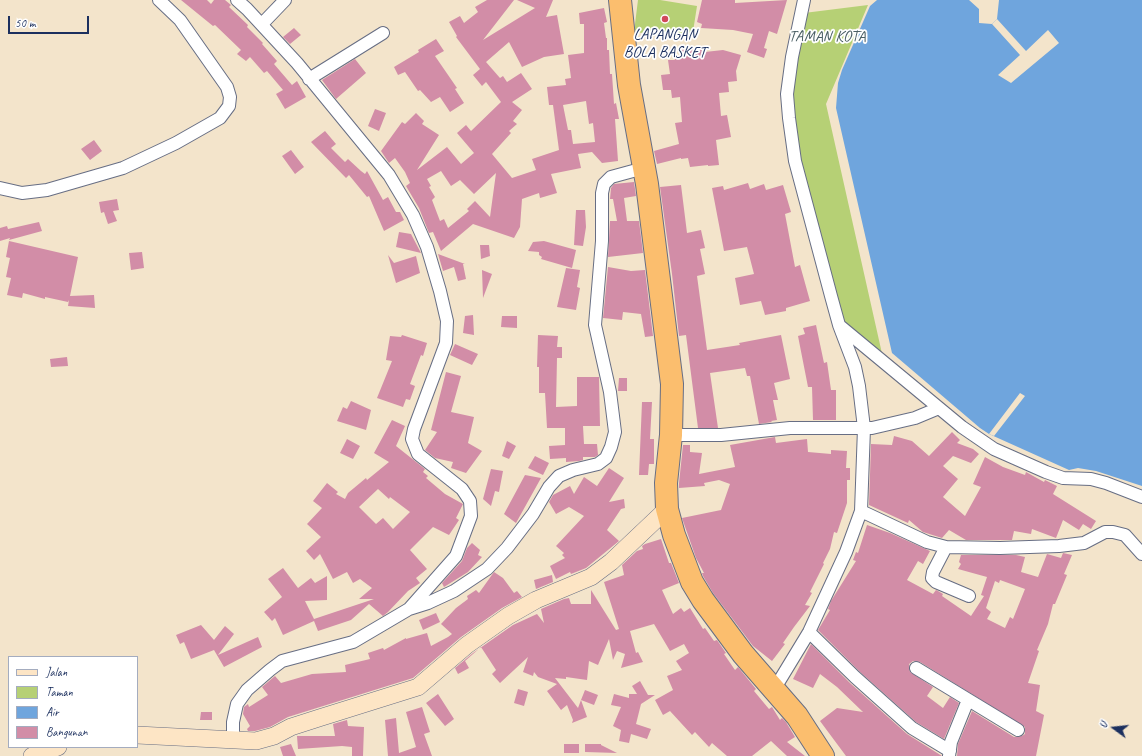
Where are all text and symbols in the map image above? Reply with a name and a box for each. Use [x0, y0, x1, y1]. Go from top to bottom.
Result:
scale bar [10, 8, 91, 34]
marker: LAPANGAN BOLA BASKET [660, 14, 670, 24]
text: 50 m [15, 15, 35, 31]
place label: LAPANGAN BOLA BASKET [624, 25, 706, 63]
park label: TAMAN KOTA [789, 27, 865, 47]
legend [8, 656, 138, 748]
text: Jalan [46, 664, 67, 680]
text: Taman [46, 684, 73, 700]
text: Air [46, 704, 59, 720]
north arrow [1094, 708, 1134, 748]
text: U [1095, 721, 1110, 729]
text: Bangunan [46, 724, 87, 740]

